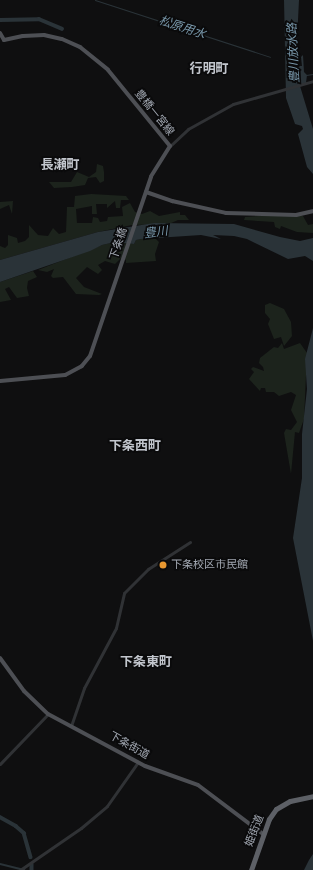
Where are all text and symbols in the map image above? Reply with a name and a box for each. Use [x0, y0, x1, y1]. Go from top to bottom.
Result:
water label: 松原用水 [157, 14, 207, 42]
water label: 豊川放水路 [285, 23, 303, 83]
district label: 行明町 [190, 61, 228, 77]
street label: 豊橋一宮線 [132, 87, 176, 139]
district label: 長瀬町 [41, 157, 79, 173]
water label: 豊川 [143, 224, 169, 242]
street label: 下条橋 [108, 226, 130, 262]
district label: 下条西町 [109, 438, 161, 454]
place label: 下条校区市民館 [171, 558, 248, 572]
marker: 下条校区市民館 [158, 560, 168, 570]
district label: 下条東町 [120, 654, 172, 670]
street label: 下条街道 [107, 730, 151, 762]
street label: 姫街道 [243, 813, 267, 849]

